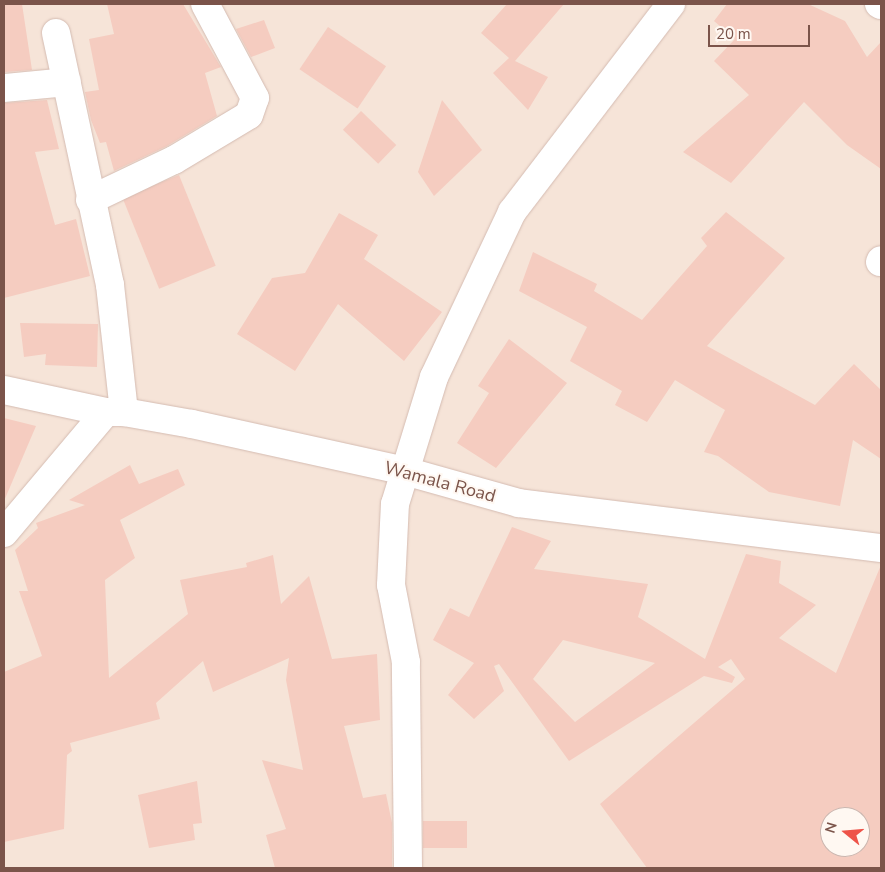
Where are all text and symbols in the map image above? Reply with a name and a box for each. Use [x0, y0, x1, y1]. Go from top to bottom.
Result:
scale bar [710, 15, 812, 47]
text: 20 m [716, 24, 751, 44]
street label: Wamala Road [382, 457, 498, 507]
north arrow [820, 807, 870, 857]
text: N [821, 820, 842, 836]

